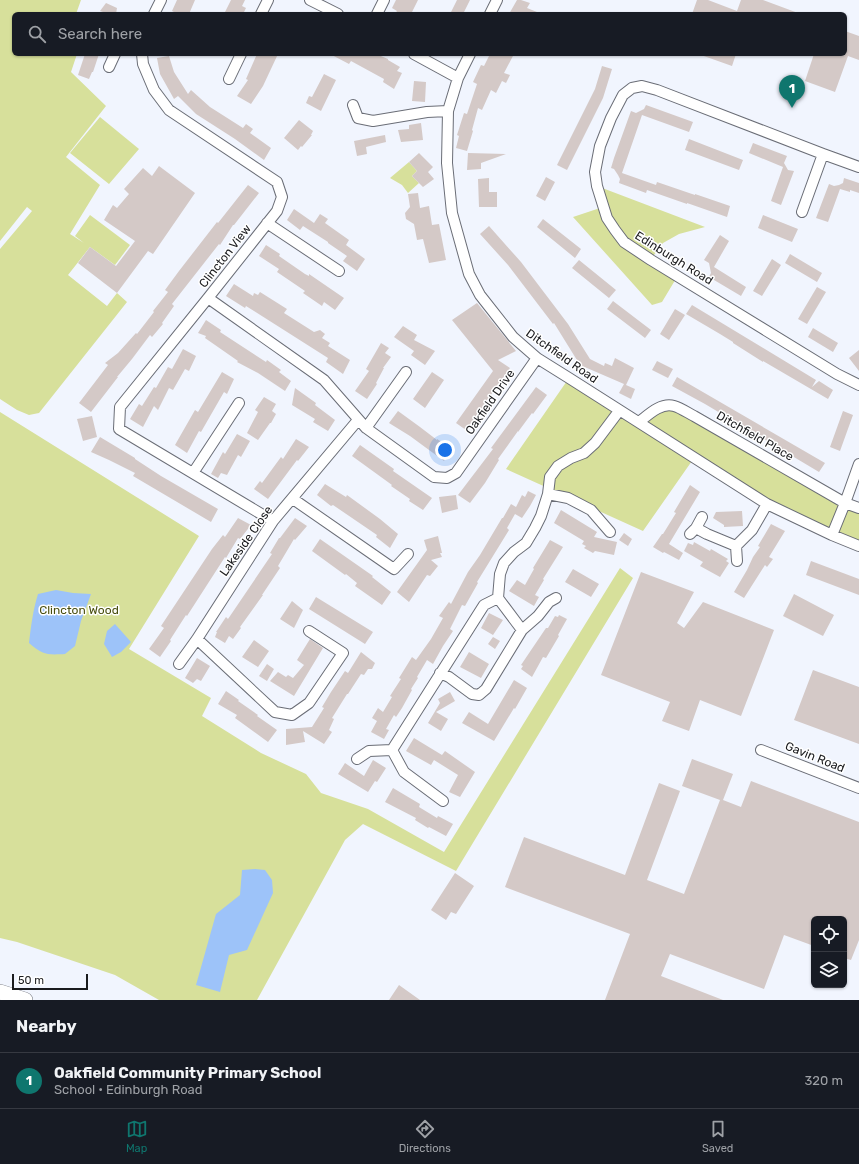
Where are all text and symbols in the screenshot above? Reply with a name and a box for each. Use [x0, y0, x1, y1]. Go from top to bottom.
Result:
search box [12, 12, 847, 56]
icon: search [26, 23, 48, 45]
text: Search here [58, 25, 142, 43]
pin: 1 [779, 75, 805, 108]
street label: Clincton View [196, 221, 254, 290]
street label: Edinburgh Road [632, 228, 716, 288]
street label: Ditchfield Road [523, 326, 601, 386]
street label: Oakfield Drive [462, 367, 518, 437]
street label: Ditchfield Place [714, 408, 796, 464]
your location [435, 440, 455, 460]
street label: Lakeside Close [217, 503, 276, 579]
park label: Clincton Wood [39, 603, 119, 617]
street label: Gavin Road [783, 739, 847, 775]
map controls [811, 916, 847, 988]
button: locate [811, 916, 847, 952]
button: layers [811, 952, 847, 988]
scale bar [12, 972, 88, 991]
text: 50 m [18, 974, 44, 987]
text: Nearby [16, 1016, 77, 1036]
text: Oakfield Community Primary School [54, 1064, 321, 1082]
text: 1 [26, 1073, 32, 1088]
text: 320 m [805, 1073, 843, 1088]
text: School · Edinburgh Road [54, 1082, 203, 1097]
tab: Map [126, 1118, 148, 1155]
tab: Directions [399, 1118, 451, 1155]
tab: Saved [702, 1118, 733, 1155]

